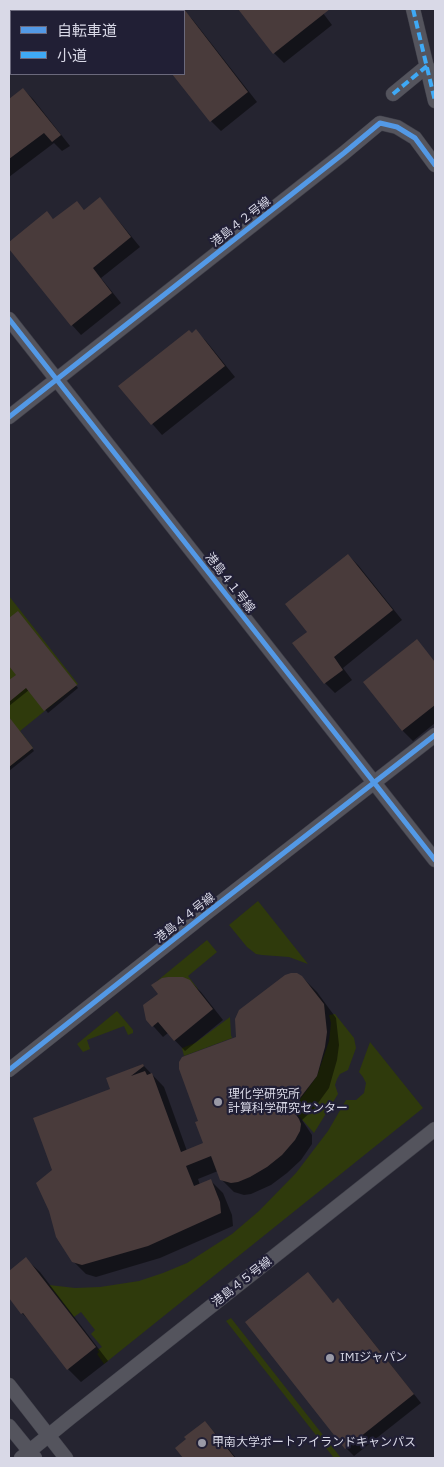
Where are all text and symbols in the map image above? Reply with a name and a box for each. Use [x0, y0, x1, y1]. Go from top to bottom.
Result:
legend [10, 10, 185, 75]
text: 自転車道 [57, 21, 117, 40]
text: 小道 [57, 46, 87, 65]
street label: 港島４２号線 [208, 194, 274, 250]
street label: 港島４１号線 [202, 550, 258, 616]
street label: 港島４４号線 [152, 890, 218, 946]
place label: 理化学研究所 計算科学研究センター [228, 1088, 348, 1116]
marker: 理化学研究所 計算科学研究センター [212, 1096, 224, 1108]
street label: 港島４５号線 [209, 1254, 275, 1310]
place label: IMIジャパン [340, 1351, 407, 1365]
marker: IMIジャパン [324, 1352, 336, 1364]
place label: 甲南大学ポートアイランドキャンパス [212, 1436, 416, 1450]
marker: 甲南大学ポートアイランドキャンパス [196, 1437, 208, 1449]

